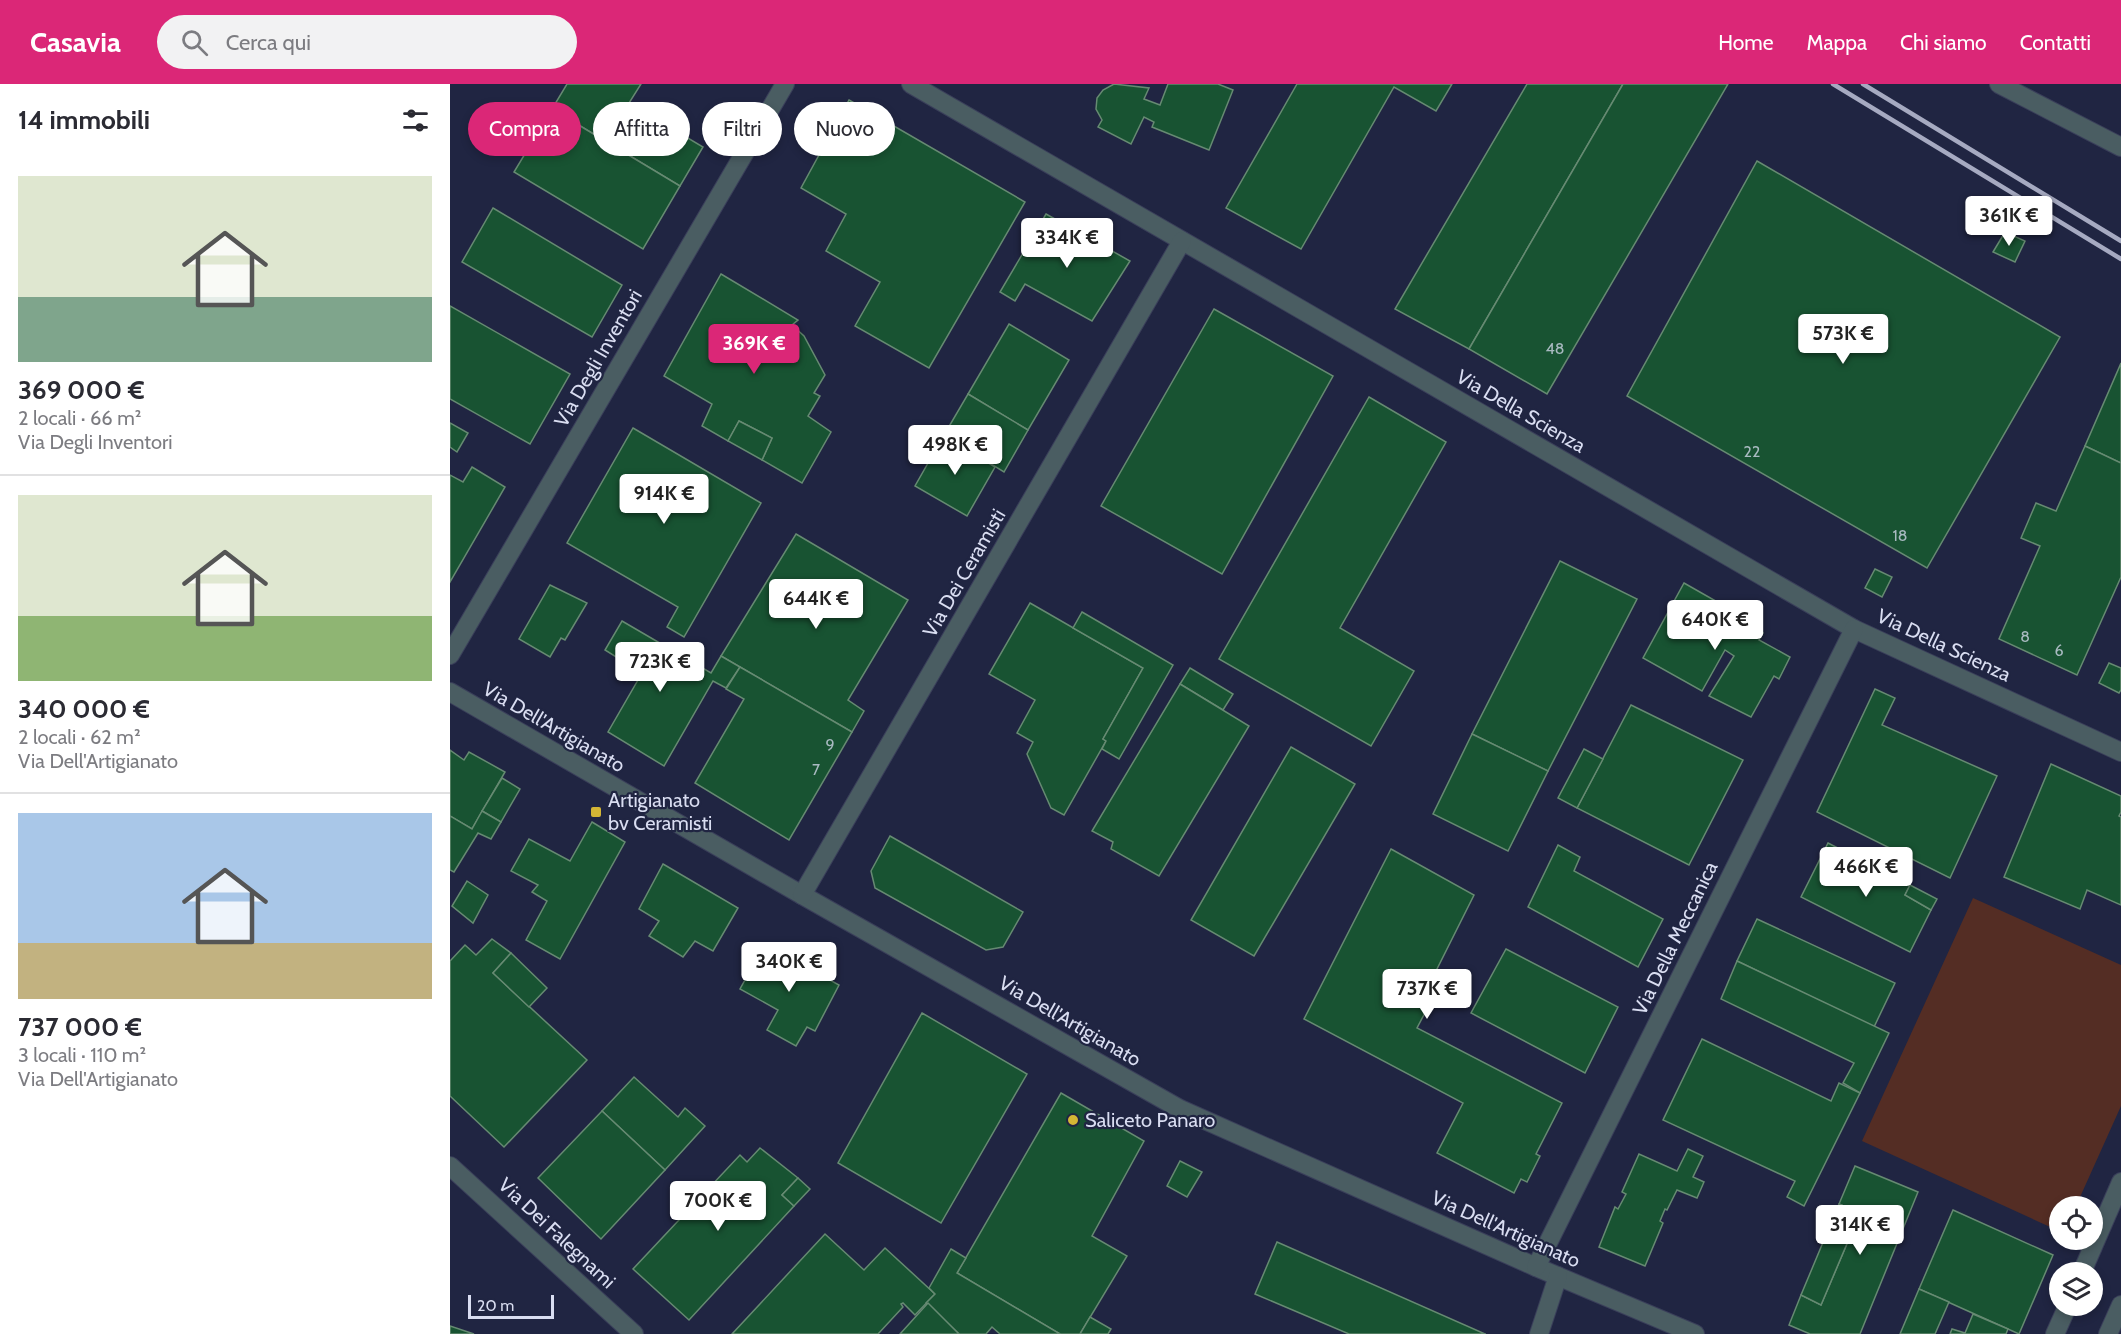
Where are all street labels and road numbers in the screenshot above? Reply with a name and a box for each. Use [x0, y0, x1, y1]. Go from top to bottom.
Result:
street label: Via Degli Inventori [549, 285, 647, 431]
street label: Via Della Scienza [1452, 364, 1590, 458]
street label: Via Dei Ceramisti [918, 505, 1010, 641]
street label: Via Della Scienza [1873, 603, 2015, 687]
street label: Via Dell'Artigianato [479, 677, 629, 777]
street label: Via Della Meccanica [1627, 857, 1723, 1019]
street label: Via Dell'Artigianato [995, 971, 1145, 1071]
street label: Via Dei Falegnami [494, 1173, 620, 1293]
street label: Via Dell'Artigianato [1428, 1186, 1584, 1272]

